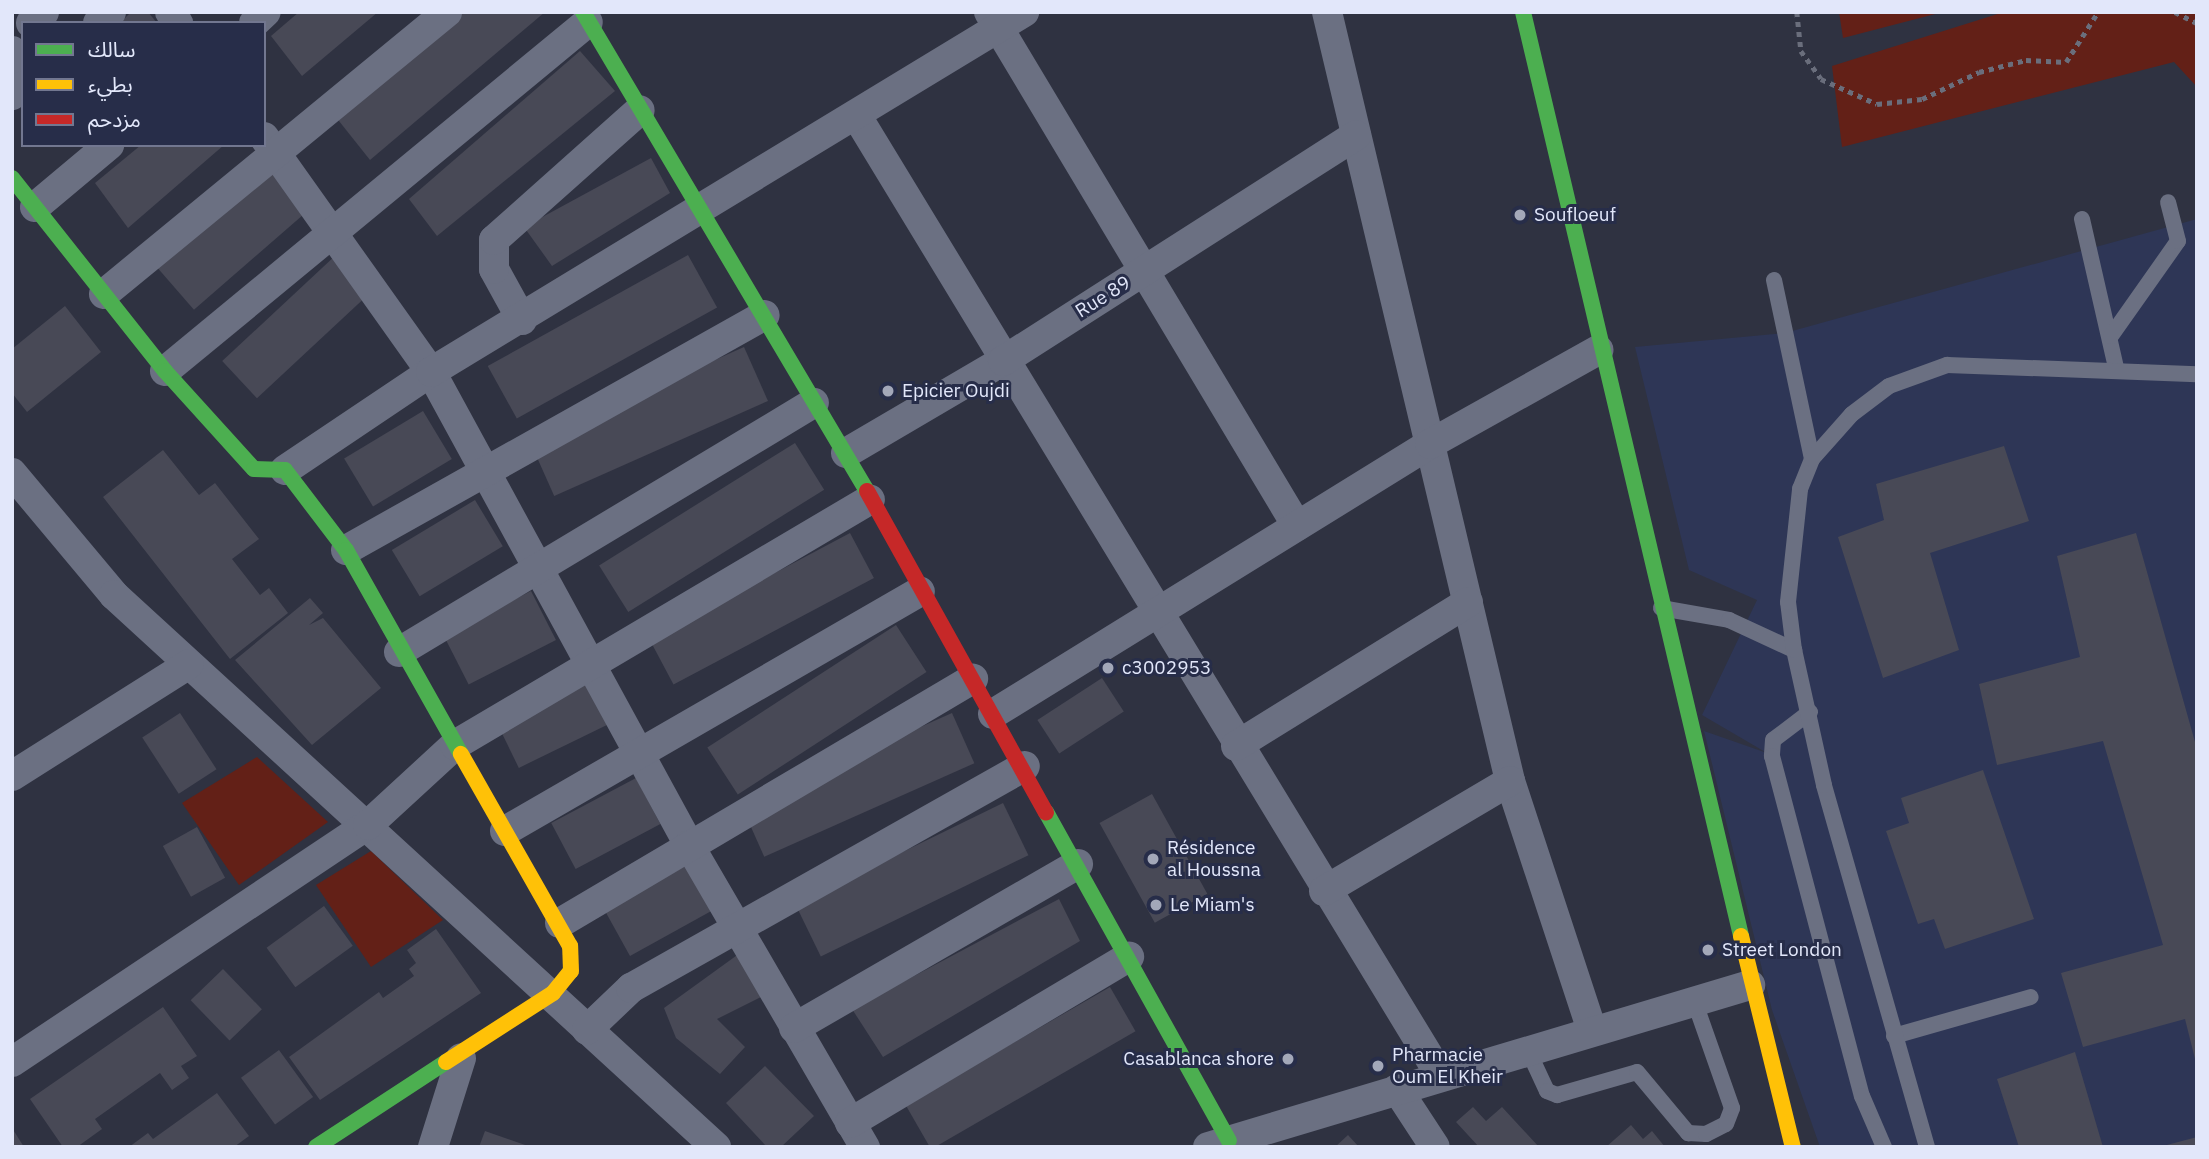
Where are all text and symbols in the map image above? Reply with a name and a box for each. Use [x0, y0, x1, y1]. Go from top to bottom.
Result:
legend [21, 21, 266, 147]
text: سالك [88, 35, 135, 63]
text: بطيء [88, 70, 133, 98]
text: مزدحم [88, 105, 141, 133]
place label: Soufloeuf [1534, 204, 1616, 226]
marker: Soufloeuf [1512, 207, 1528, 223]
street label: Rue 89 [1071, 271, 1135, 323]
place label: Epicier Oujdi [902, 380, 1010, 402]
marker: Epicier Oujdi [880, 383, 896, 399]
place label: c3002953 [1122, 657, 1211, 679]
marker: c3002953 [1100, 660, 1116, 676]
place label: Résidence al Houssna [1167, 837, 1261, 881]
marker: Résidence al Houssna [1145, 851, 1161, 867]
place label: Le Miam's [1170, 894, 1255, 916]
marker: Le Miam's [1148, 897, 1164, 913]
place label: Street London [1722, 939, 1842, 961]
marker: Street London [1700, 942, 1716, 958]
place label: Pharmacie Oum El Kheir [1392, 1044, 1503, 1088]
place label: Casablanca shore [1123, 1048, 1274, 1070]
marker: Casablanca shore [1280, 1051, 1296, 1067]
marker: Pharmacie Oum El Kheir [1370, 1058, 1386, 1074]

